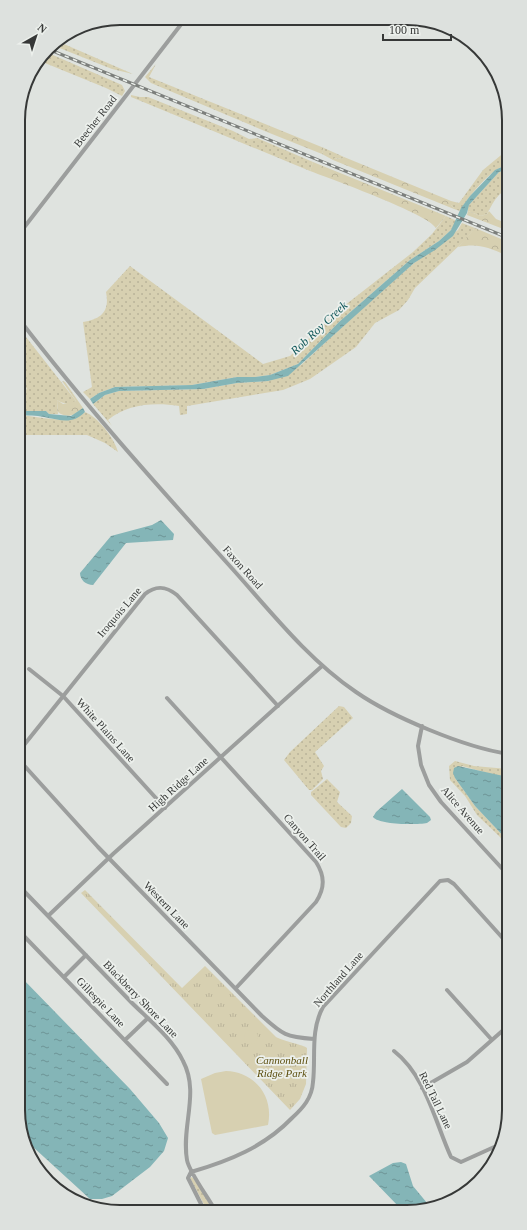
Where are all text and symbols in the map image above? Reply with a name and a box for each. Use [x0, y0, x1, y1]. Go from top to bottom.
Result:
north arrow [16, 16, 56, 56]
scale bar [383, 16, 451, 42]
text: N [35, 21, 49, 35]
text: 100 m [389, 23, 420, 37]
street label: Beecher Road [71, 92, 119, 149]
water label: Rob Roy Creek [287, 298, 351, 358]
street label: Faxon Road [221, 543, 266, 591]
street label: Iroquois Lane [95, 585, 143, 639]
street label: White Plains Lane [74, 696, 138, 764]
street label: High Ridge Lane [146, 754, 210, 814]
street label: Alice Avenue [439, 784, 487, 836]
street label: Canyon Trail [282, 811, 328, 863]
street label: Western Lane [142, 879, 192, 931]
street label: Northland Lane [311, 949, 365, 1009]
street label: Blackberry Shore Lane [101, 958, 181, 1040]
street label: Gillespie Lane [74, 975, 128, 1029]
park label: Cannonball Ridge Park [256, 1054, 308, 1079]
street label: Red Tail Lane [417, 1070, 455, 1131]

